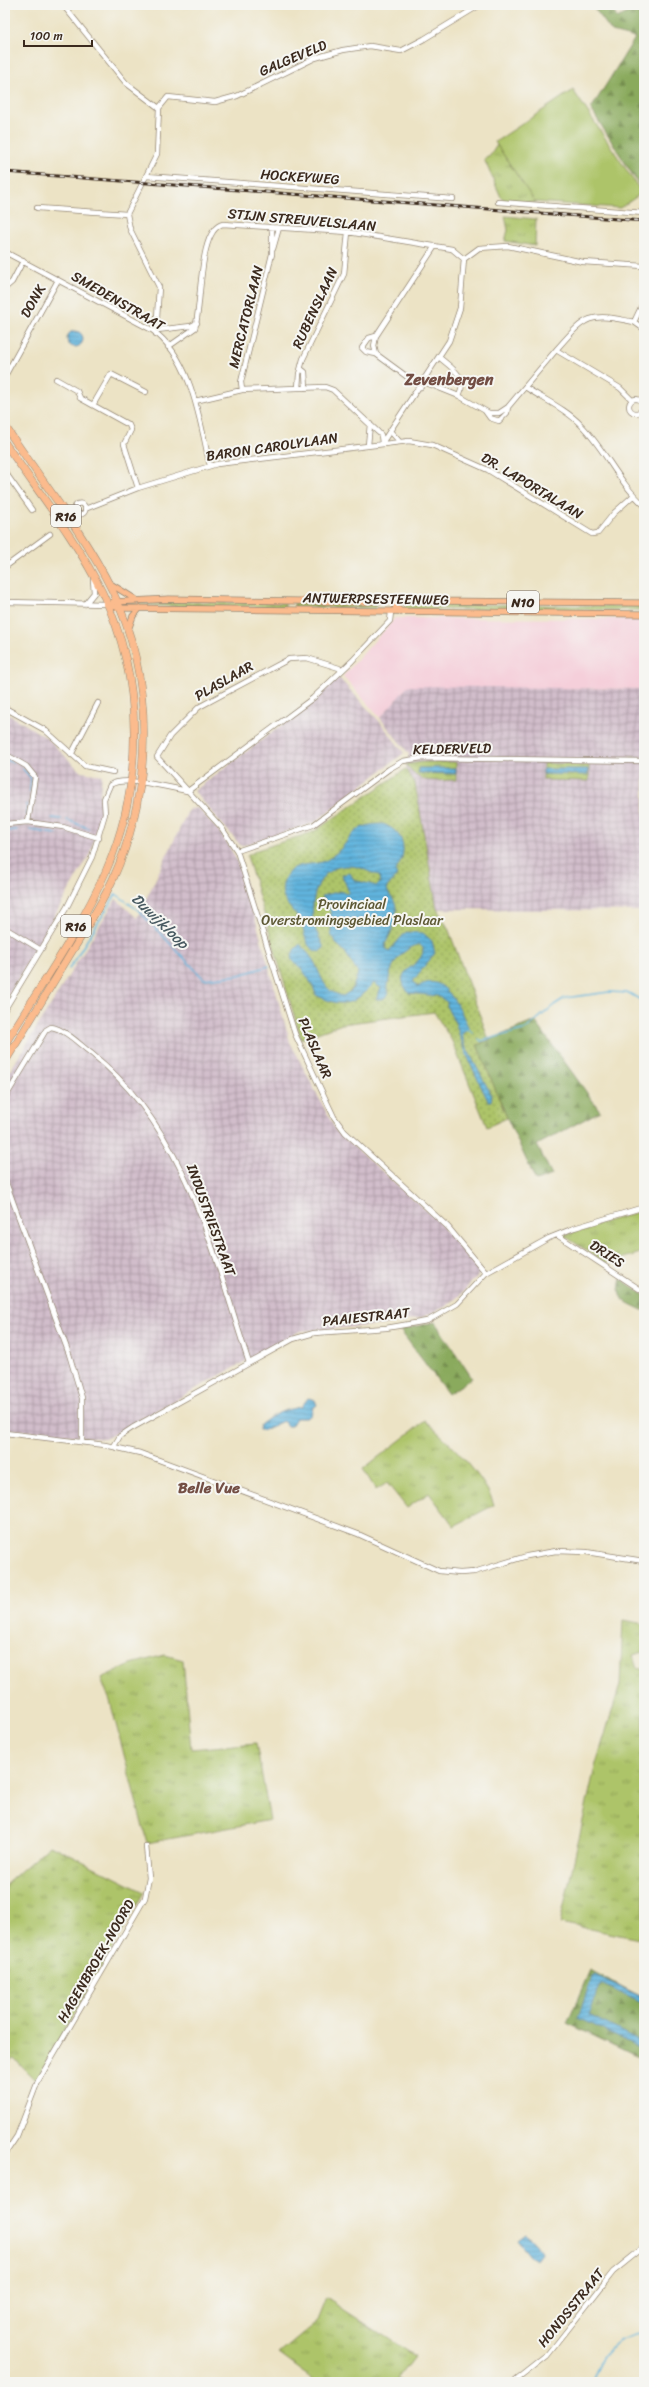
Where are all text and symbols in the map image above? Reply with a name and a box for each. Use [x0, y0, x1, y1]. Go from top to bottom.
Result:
scale bar [24, 22, 92, 48]
text: 100 m [30, 25, 63, 47]
street label: GALGEVELD [255, 32, 332, 84]
street label: HOCKEYWEG [260, 162, 341, 192]
street label: STIJN STREUVELSLAAN [227, 201, 377, 239]
street label: MERCATORLAAN [221, 263, 271, 371]
street label: RUBENSLAAN [285, 263, 345, 353]
street label: SMEDENSTRAAT [67, 264, 171, 339]
street label: DONK [13, 279, 53, 323]
district label: Zevenbergen [403, 365, 494, 394]
street label: BARON CAROLYLAAN [204, 425, 340, 469]
street label: DR. LAPORTALAAN [476, 446, 588, 527]
road number: R16 [51, 505, 81, 527]
street label: ANTWERPSESTEENWEG [302, 585, 450, 613]
road number: N10 [507, 591, 539, 613]
street label: PLASLAAR [190, 654, 259, 708]
street label: KELDERVELD [413, 736, 492, 762]
water label: Duwijkloop [125, 887, 196, 956]
park label: Provinciaal Overstromingsgebied Plaslaar [261, 892, 444, 933]
road number: R16 [61, 915, 91, 937]
street label: PLASLAAR [291, 1013, 339, 1083]
street label: INDUSTRIESTRAAT [179, 1160, 243, 1280]
street label: DRIES [584, 1233, 630, 1275]
street label: PAAIESTRAAT [321, 1300, 412, 1334]
district label: Belle Vue [178, 1475, 240, 1501]
street label: HAGENBROEK-NOORD [50, 1894, 142, 2028]
street label: HONDSSTRAAT [531, 2262, 612, 2353]

